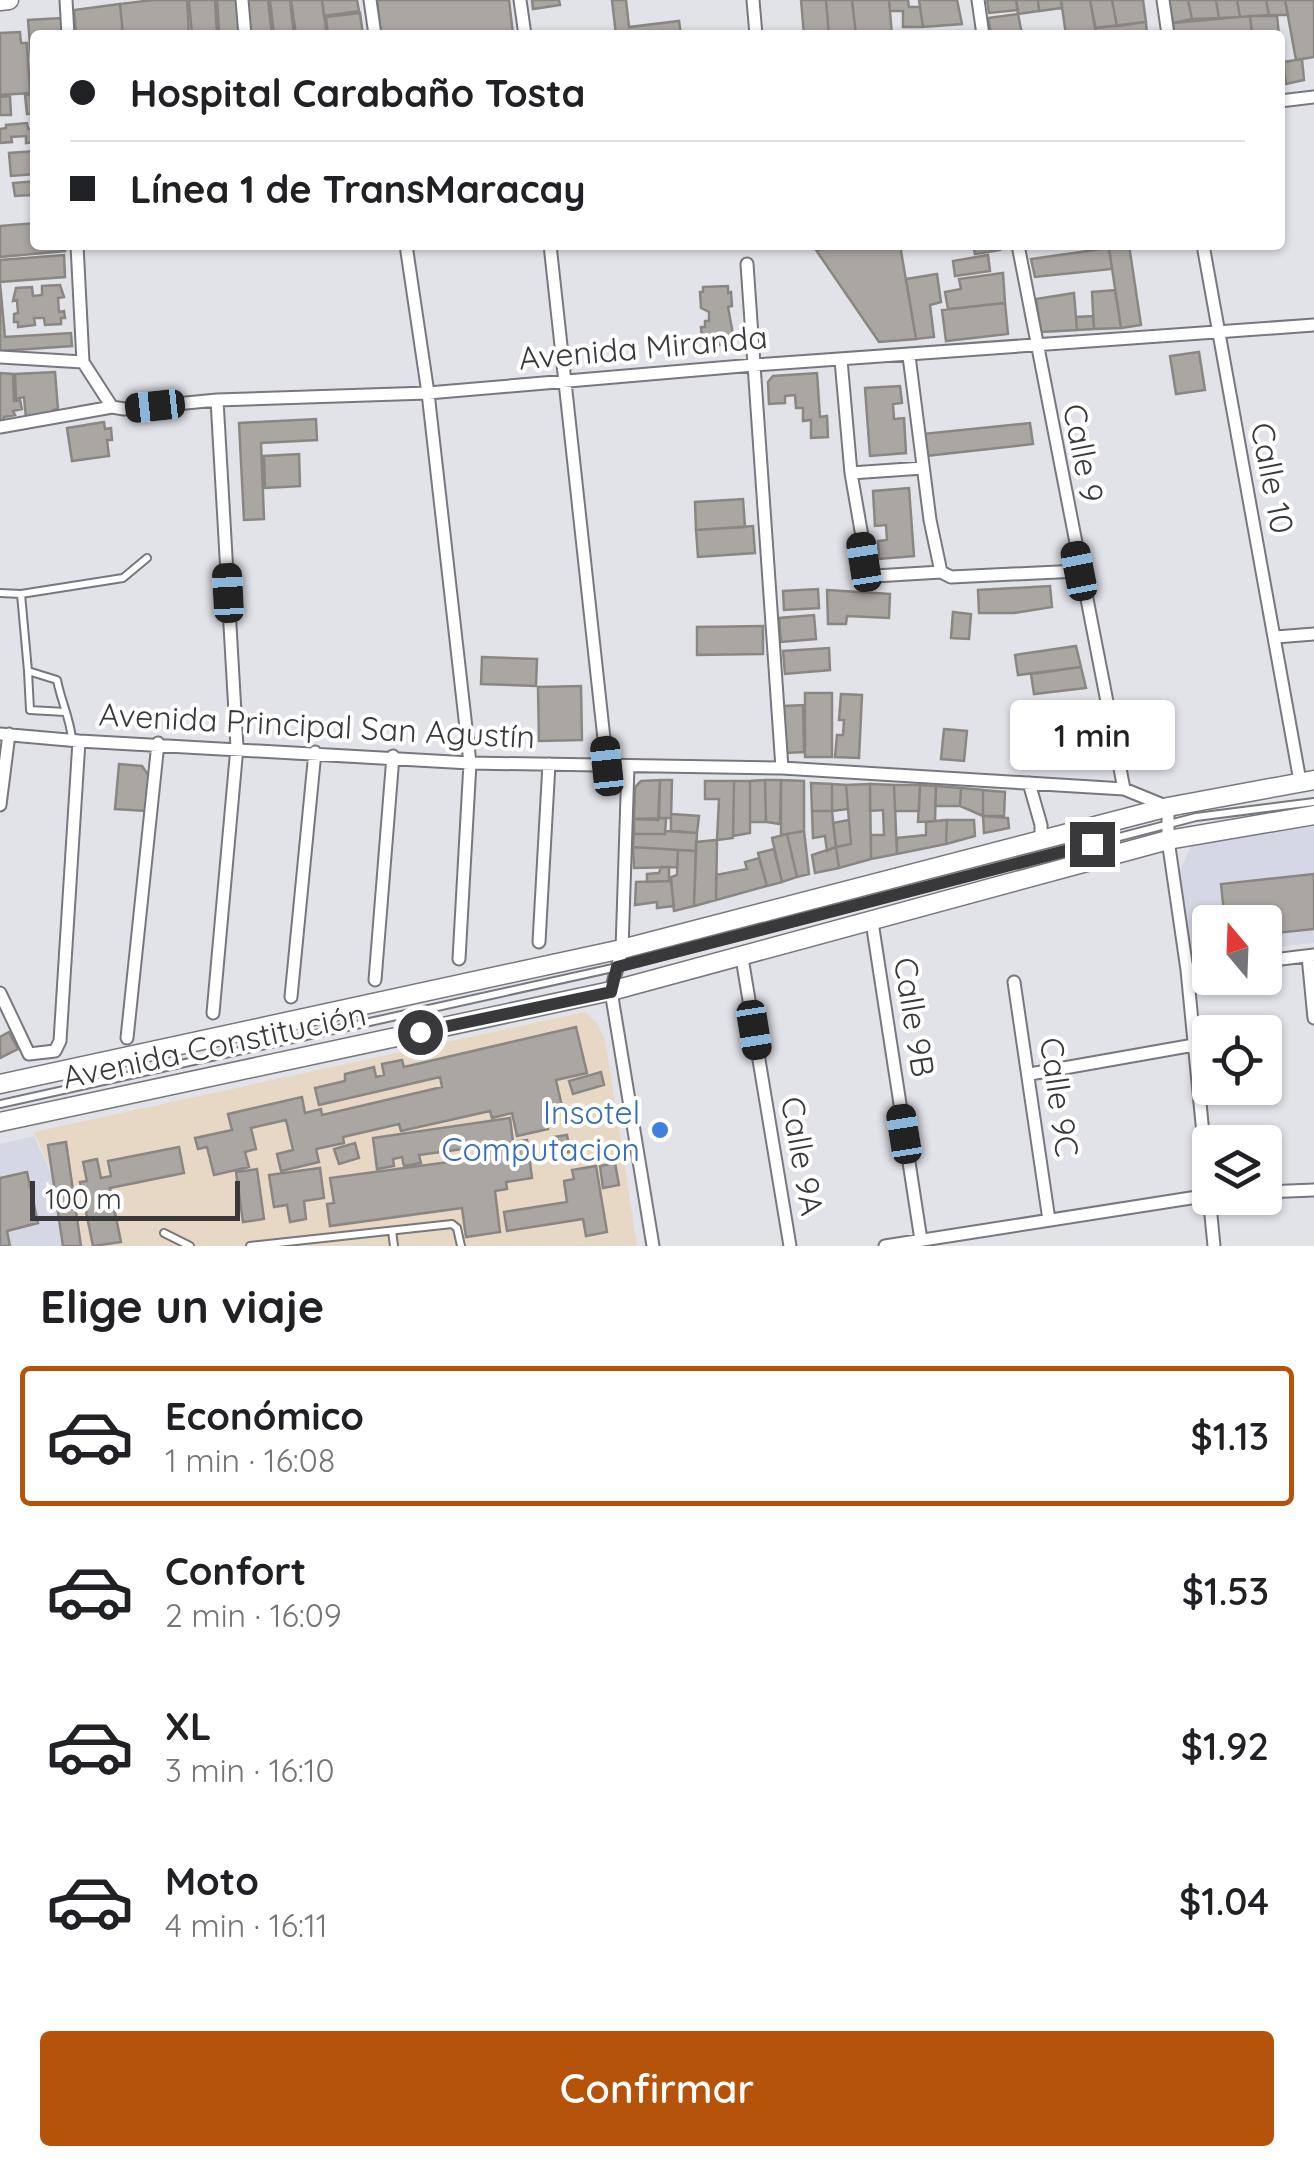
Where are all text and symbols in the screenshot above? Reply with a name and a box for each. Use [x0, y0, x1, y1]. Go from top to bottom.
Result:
text: Hospital Carabaño Tosta [130, 69, 585, 117]
text: Línea 1 de TransMaracay [130, 165, 586, 213]
street label: Avenida Miranda [517, 316, 769, 378]
car [124, 388, 186, 424]
street label: Calle 9 [1055, 400, 1113, 506]
street label: Calle 10 [1243, 419, 1303, 537]
car [844, 530, 884, 594]
car [1059, 539, 1099, 603]
car [211, 562, 245, 624]
street label: Avenida Principal San Agustín [98, 694, 536, 756]
callout: 1 min [1010, 699, 1174, 769]
text: 1 min [1054, 715, 1131, 755]
car [589, 735, 625, 797]
route end [1070, 822, 1115, 867]
north arrow [1192, 905, 1282, 995]
map controls [1192, 905, 1282, 1215]
street label: Calle 9B [886, 955, 944, 1079]
street label: Avenida Constitución [59, 993, 369, 1097]
car [734, 998, 774, 1062]
route start [398, 1010, 443, 1055]
button: locate [1192, 1015, 1282, 1105]
street label: Calle 9C [1032, 1035, 1088, 1159]
place label: Insotel Computacion [442, 1092, 640, 1169]
street label: Calle 9A [773, 1093, 833, 1219]
car [884, 1102, 924, 1166]
marker: Insotel Computacion [649, 1119, 671, 1141]
button: layers [1192, 1125, 1282, 1215]
scale bar [30, 1176, 240, 1220]
text: 100 m [45, 1181, 122, 1216]
text: Elige un viaje [40, 1278, 324, 1334]
icon: car [45, 1391, 135, 1481]
text: Económico [165, 1392, 364, 1440]
text: $1.13 [1191, 1412, 1269, 1460]
text: 1 min · 16:08 [165, 1440, 335, 1480]
icon: car [45, 1546, 135, 1636]
text: Confort [165, 1547, 306, 1595]
text: $1.53 [1182, 1567, 1269, 1615]
text: 2 min · 16:09 [165, 1595, 342, 1635]
icon: car [45, 1701, 135, 1791]
text: XL [165, 1702, 211, 1750]
text: $1.92 [1181, 1722, 1269, 1770]
text: 3 min · 16:10 [165, 1750, 335, 1790]
icon: car [45, 1856, 135, 1946]
text: Moto [165, 1857, 259, 1905]
text: $1.04 [1179, 1877, 1269, 1925]
text: 4 min · 16:11 [165, 1905, 328, 1945]
button: Confirmar [40, 2031, 1274, 2146]

